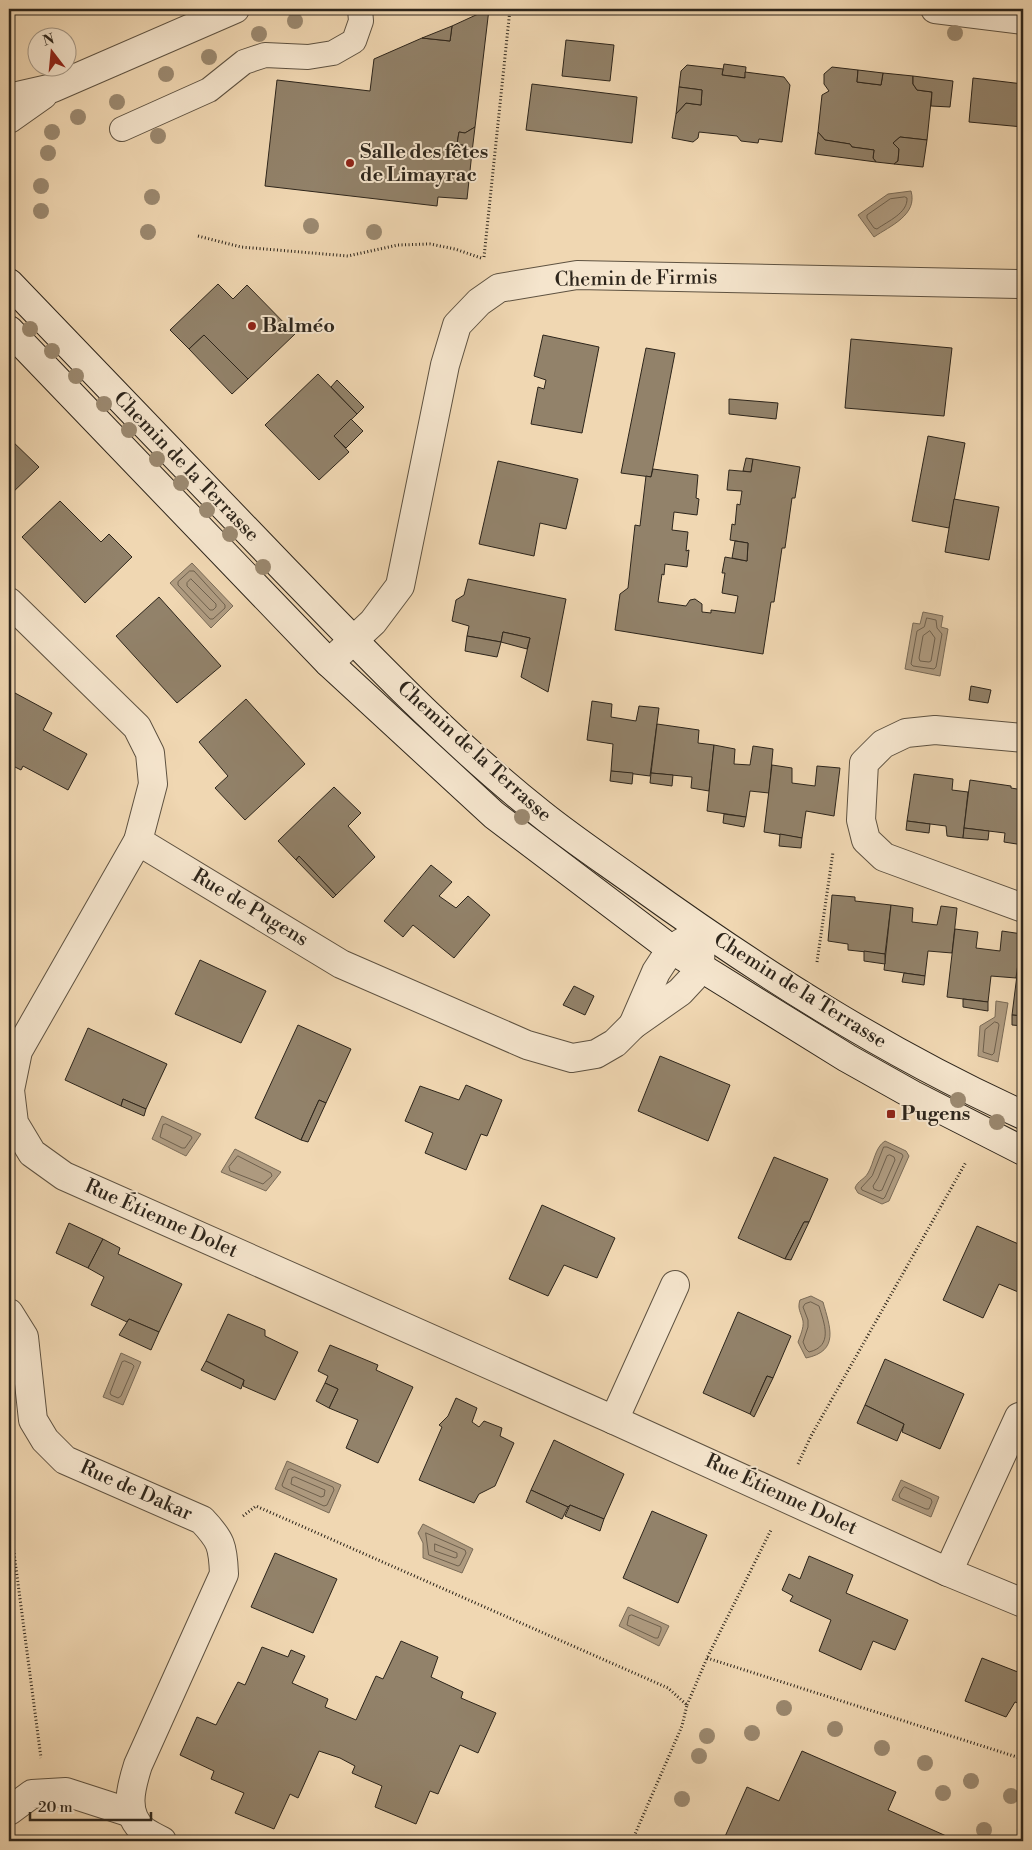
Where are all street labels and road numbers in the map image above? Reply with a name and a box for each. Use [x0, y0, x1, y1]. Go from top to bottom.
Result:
street label: Chemin de Firmis [554, 265, 718, 293]
street label: Chemin de la Terrasse [108, 387, 264, 547]
street label: Chemin de la Terrasse [392, 676, 556, 828]
street label: Rue de Pugens [187, 864, 313, 952]
street label: Chemin de la Terrasse [709, 928, 891, 1054]
street label: Rue Étienne Dolet [81, 1173, 242, 1264]
street label: Rue Étienne Dolet [701, 1448, 861, 1541]
street label: Rue de Dakar [76, 1455, 196, 1527]

